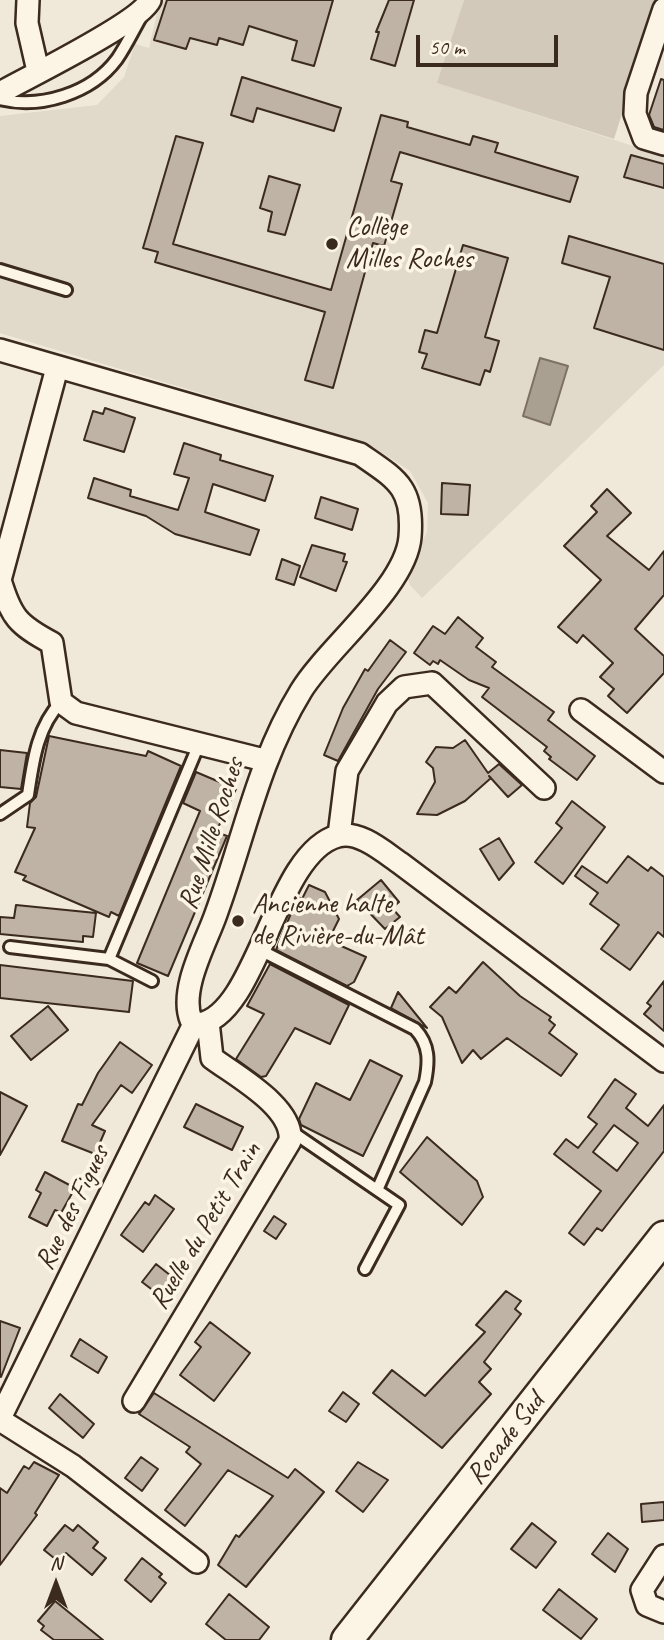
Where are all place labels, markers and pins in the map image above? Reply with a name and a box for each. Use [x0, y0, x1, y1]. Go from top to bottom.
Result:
place label: Collège Milles Roches [346, 211, 473, 277]
marker: Collège Milles Roches [324, 236, 340, 252]
place label: Ancienne halte de Rivière-du-Mât [252, 888, 423, 954]
marker: Ancienne halte de Rivière-du-Mât [230, 913, 246, 929]

